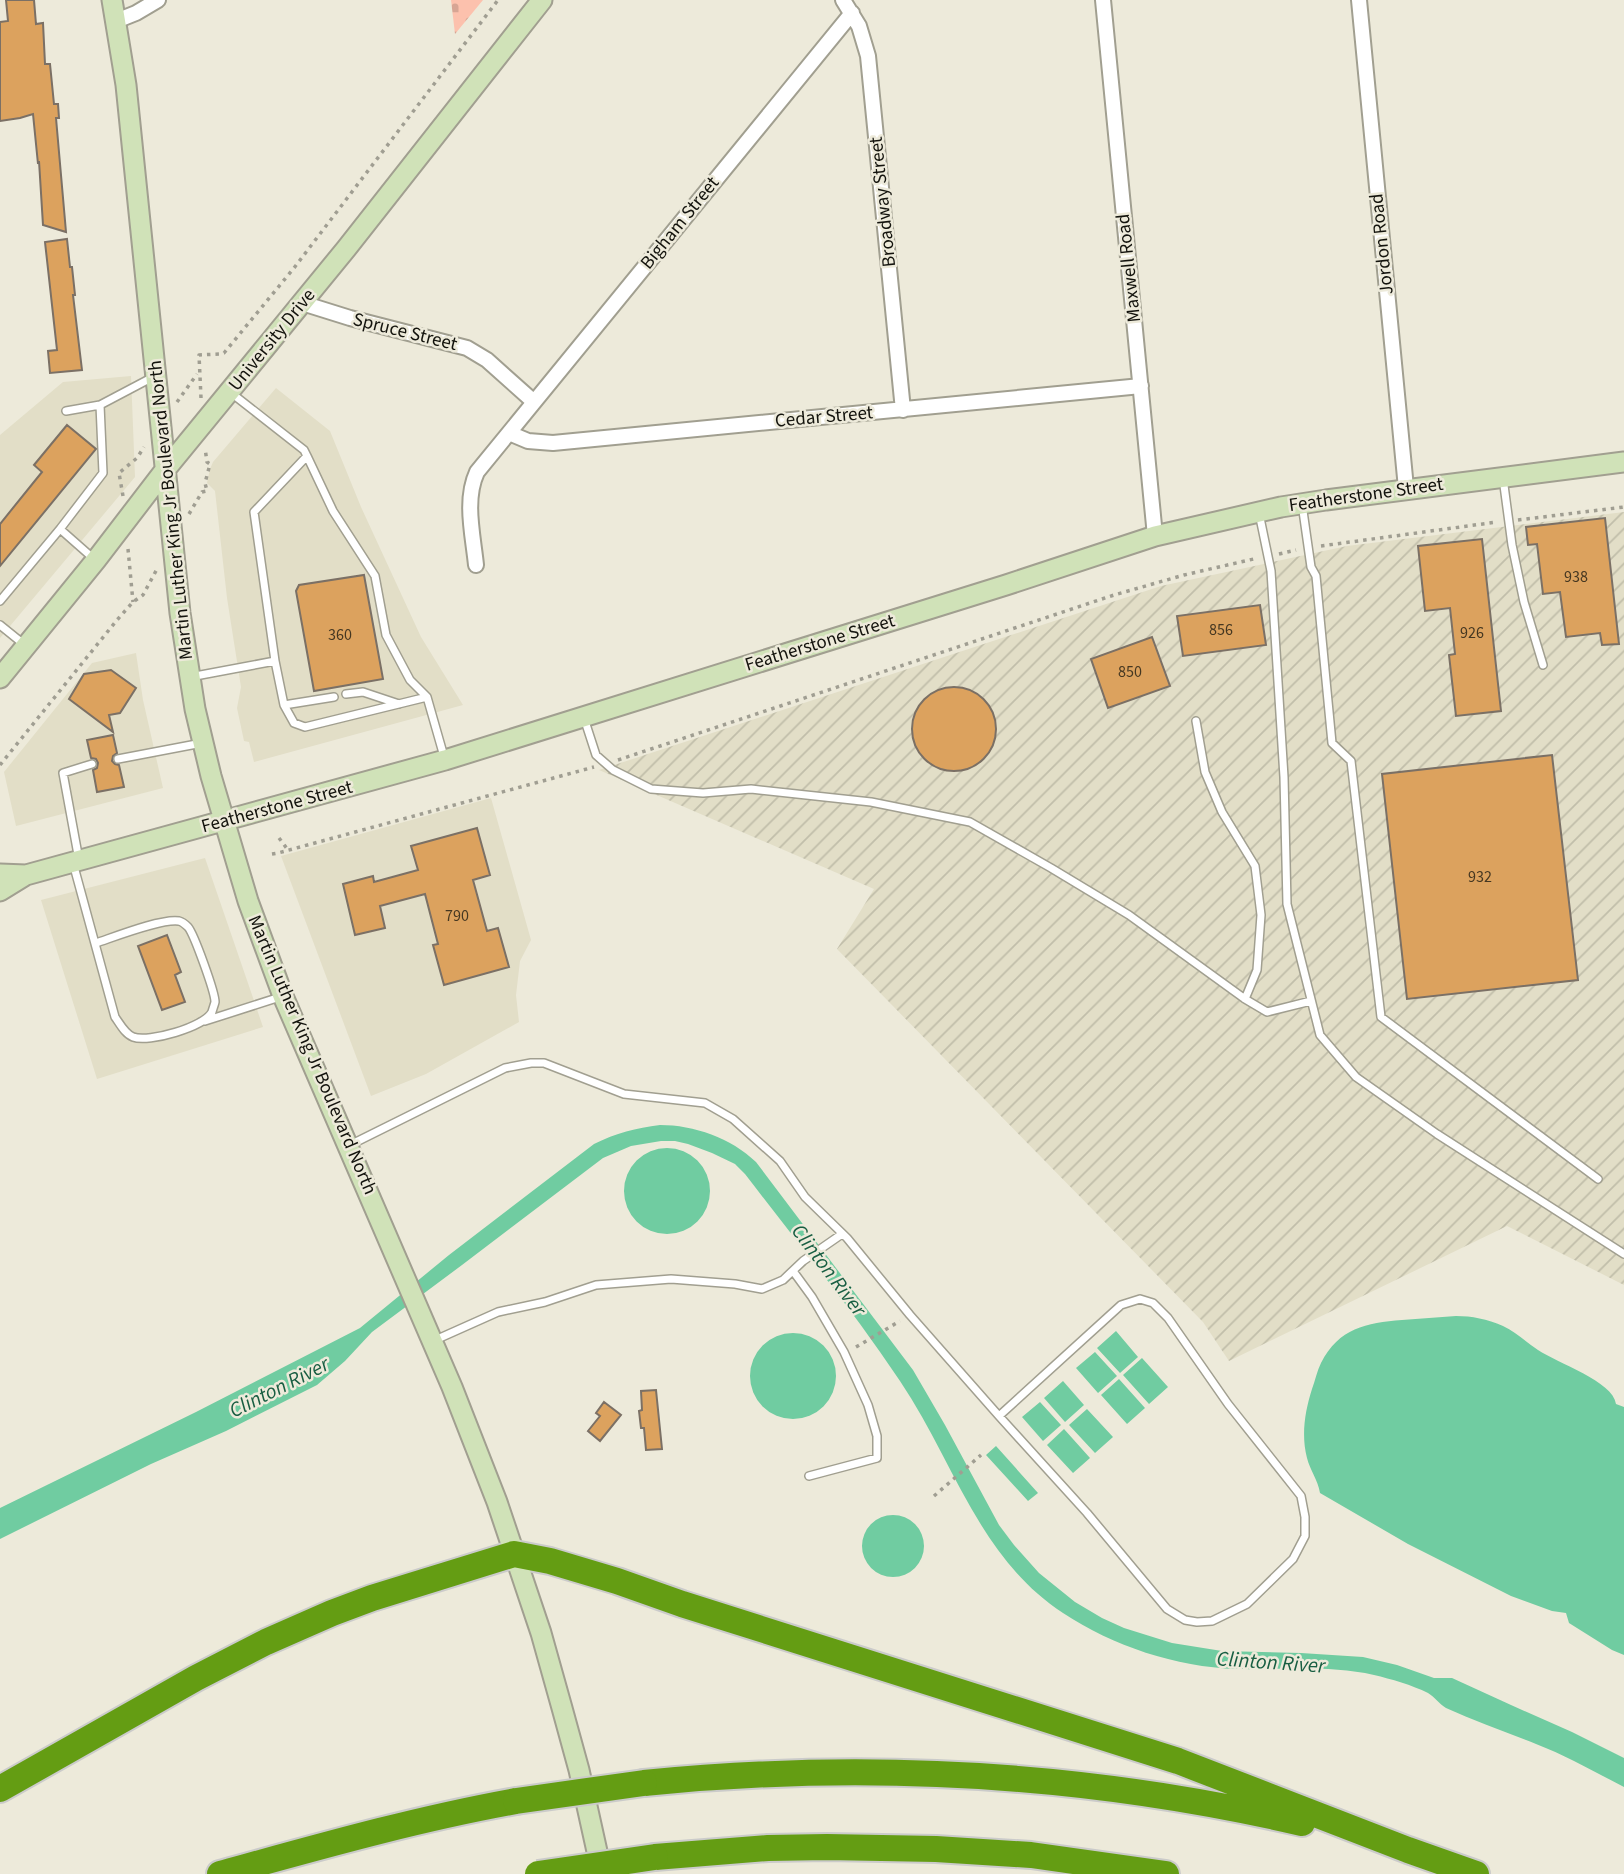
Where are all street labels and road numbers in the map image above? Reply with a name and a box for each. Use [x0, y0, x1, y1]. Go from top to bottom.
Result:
street label: Broadway Street [863, 135, 903, 269]
street label: Bigham Street [634, 170, 726, 275]
street label: Jordon Road [1363, 192, 1401, 296]
street label: Maxwell Road [1110, 212, 1148, 324]
street label: University Drive [222, 283, 322, 397]
street label: Spruce Street [350, 306, 461, 358]
street label: Martin Luther King Jr Boulevard North [142, 359, 200, 661]
street label: Cedar Street [774, 399, 875, 435]
street label: Featherstone Street [1287, 471, 1445, 519]
street label: Featherstone Street [742, 607, 899, 679]
street label: Featherstone Street [198, 774, 356, 840]
street label: Martin Luther King Jr Boulevard North [241, 911, 383, 1199]

